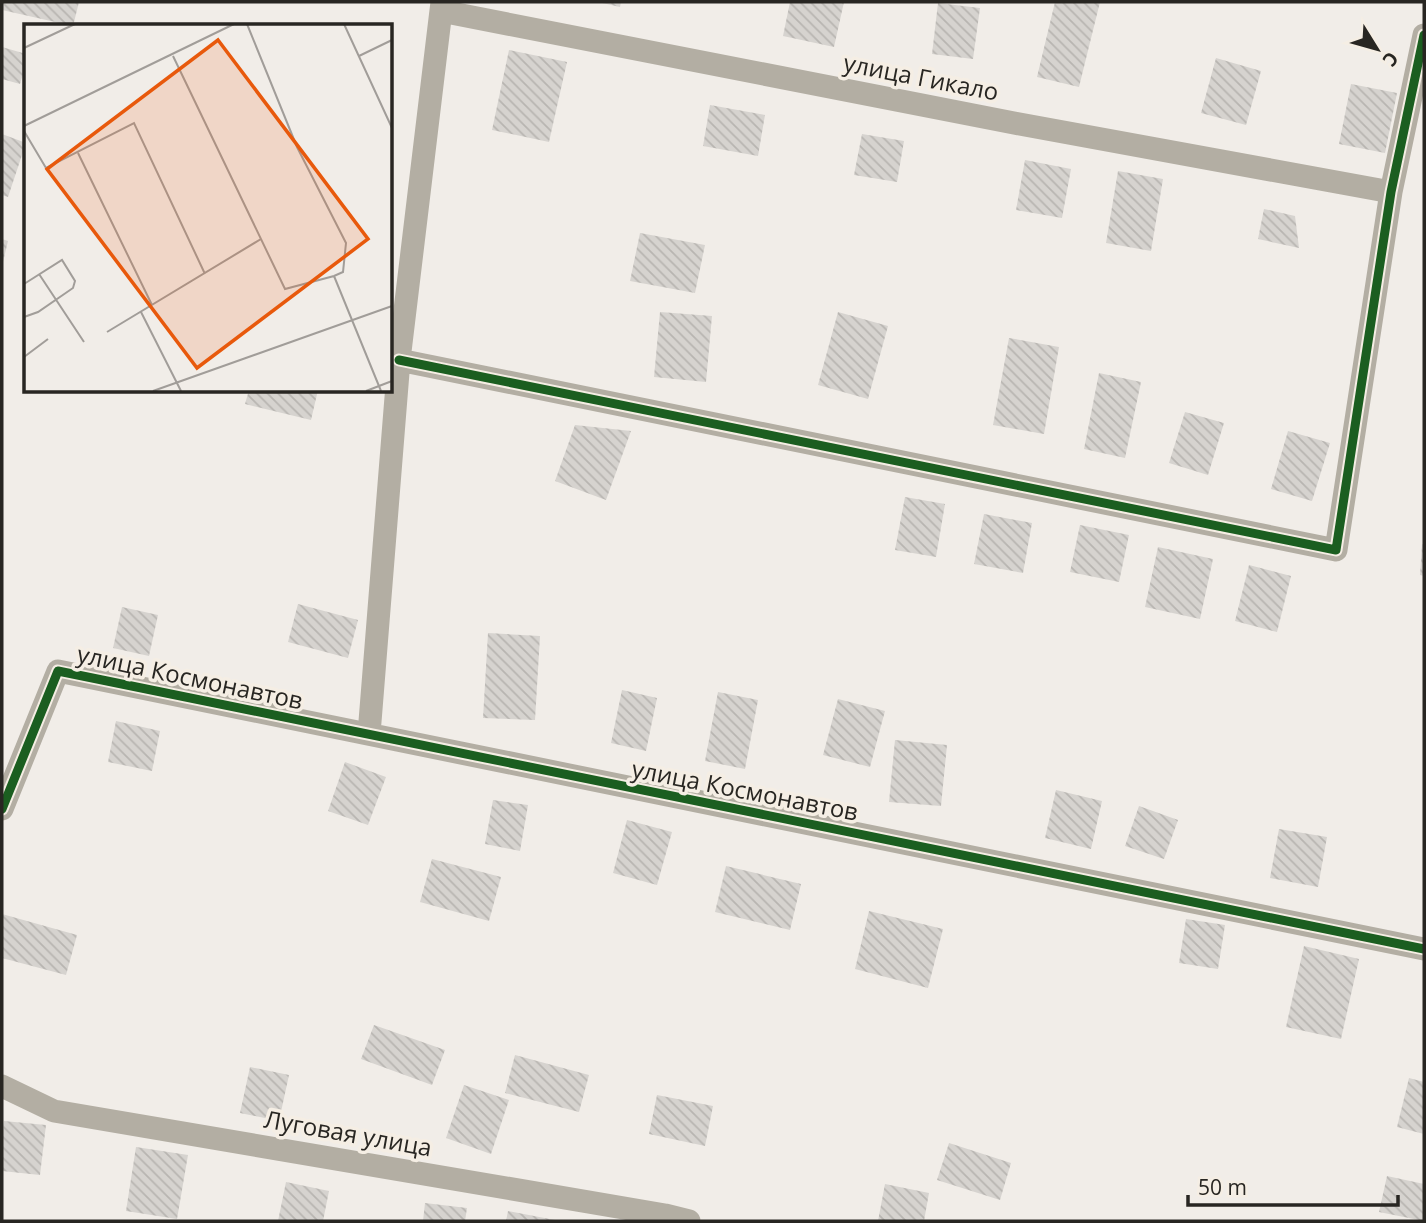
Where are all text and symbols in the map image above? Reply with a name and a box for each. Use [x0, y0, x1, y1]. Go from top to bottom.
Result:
north arrow [1342, 14, 1412, 84]
inset map [24, 24, 392, 392]
street label: улица Гикало [841, 45, 1002, 108]
text: С [1377, 47, 1405, 72]
street label: улица Космонавтов [74, 636, 306, 717]
street label: улица Космонавтов [629, 751, 861, 828]
street label: Луговая улица [262, 1102, 435, 1164]
scale bar [1188, 1164, 1398, 1208]
text: 50 m [1198, 1173, 1247, 1201]

